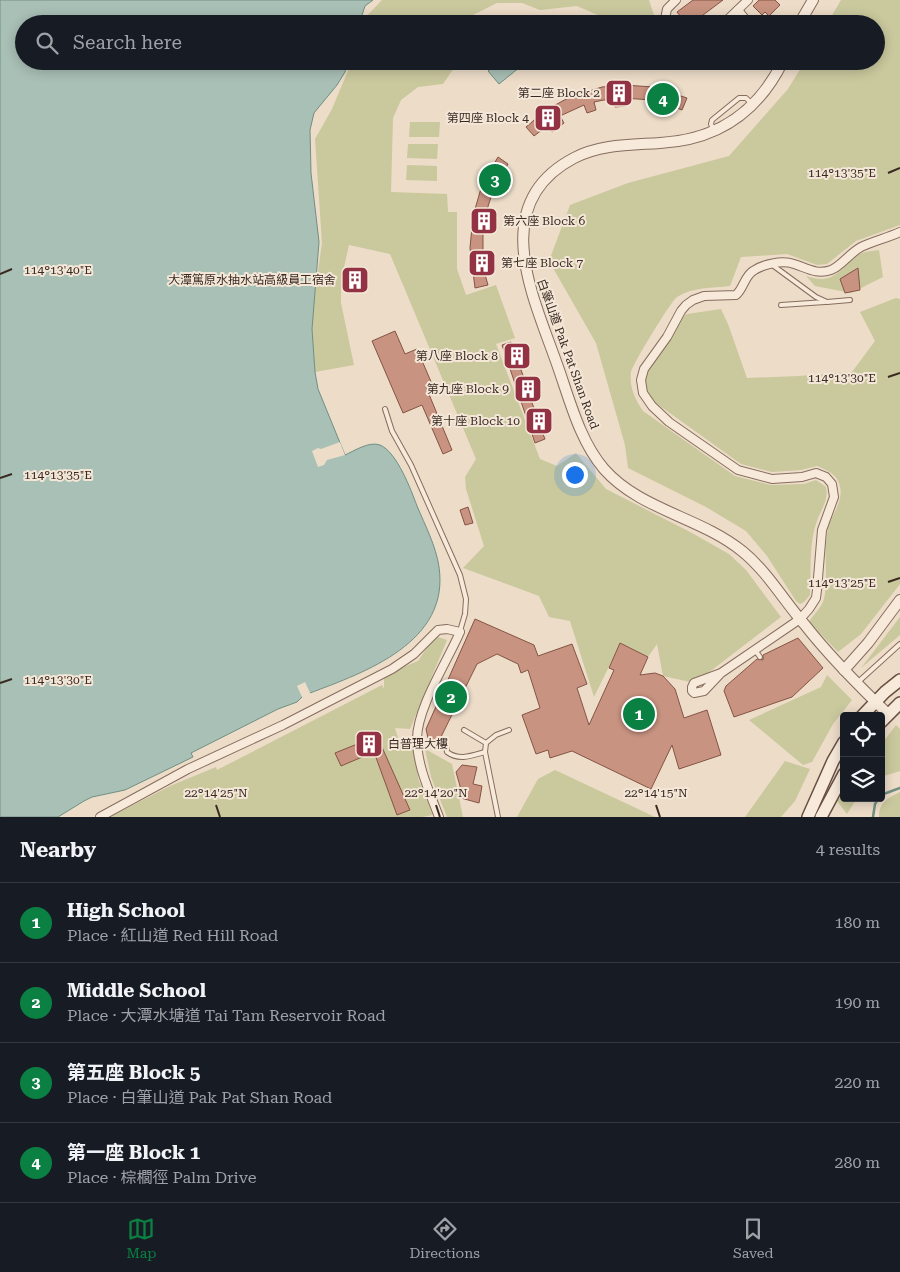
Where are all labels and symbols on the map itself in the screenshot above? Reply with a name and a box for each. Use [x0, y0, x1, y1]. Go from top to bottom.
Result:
building icon: 第二座 Block 2 [604, 78, 634, 108]
pin: 4 [647, 80, 679, 118]
place label: 第二座 Block 2 [518, 86, 600, 100]
building icon: 第四座 Block 4 [533, 103, 563, 133]
place label: 第四座 Block 4 [447, 111, 529, 125]
pin: 3 [479, 161, 511, 199]
text: 114°13'35"E [808, 166, 876, 180]
building icon: 第六座 Block 6 [469, 206, 499, 236]
place label: 第六座 Block 6 [503, 214, 585, 228]
building icon: 第七座 Block 7 [467, 248, 497, 278]
place label: 第七座 Block 7 [501, 256, 583, 270]
text: 114°13'40"E [24, 263, 92, 277]
building icon: 大潭篤原水抽水站高級員工宿舍 [340, 265, 370, 295]
place label: 大潭篤原水抽水站高級員工宿舍 [168, 273, 336, 287]
street label: 白筆山道 Pak Pat Shan Road [534, 277, 602, 431]
building icon: 第八座 Block 8 [502, 341, 532, 371]
place label: 第八座 Block 8 [416, 349, 498, 363]
text: 114°13'30"E [808, 371, 876, 385]
building icon: 第九座 Block 9 [513, 374, 543, 404]
place label: 第九座 Block 9 [427, 382, 509, 396]
building icon: 第十座 Block 10 [524, 406, 554, 436]
place label: 第十座 Block 10 [431, 414, 520, 428]
your location [562, 462, 588, 488]
text: 114°13'35"E [24, 468, 92, 482]
text: 114°13'25"E [808, 576, 876, 590]
text: 114°13'30"E [24, 673, 92, 687]
pin: 2 [435, 678, 467, 716]
pin: 1 [623, 695, 655, 733]
building icon: 白普理大樓 [354, 729, 384, 759]
place label: 白普理大樓 [388, 737, 448, 751]
text: 22°14'25"N [184, 786, 248, 800]
text: 22°14'20"N [404, 786, 468, 800]
text: 22°14'15"N [624, 786, 688, 800]

